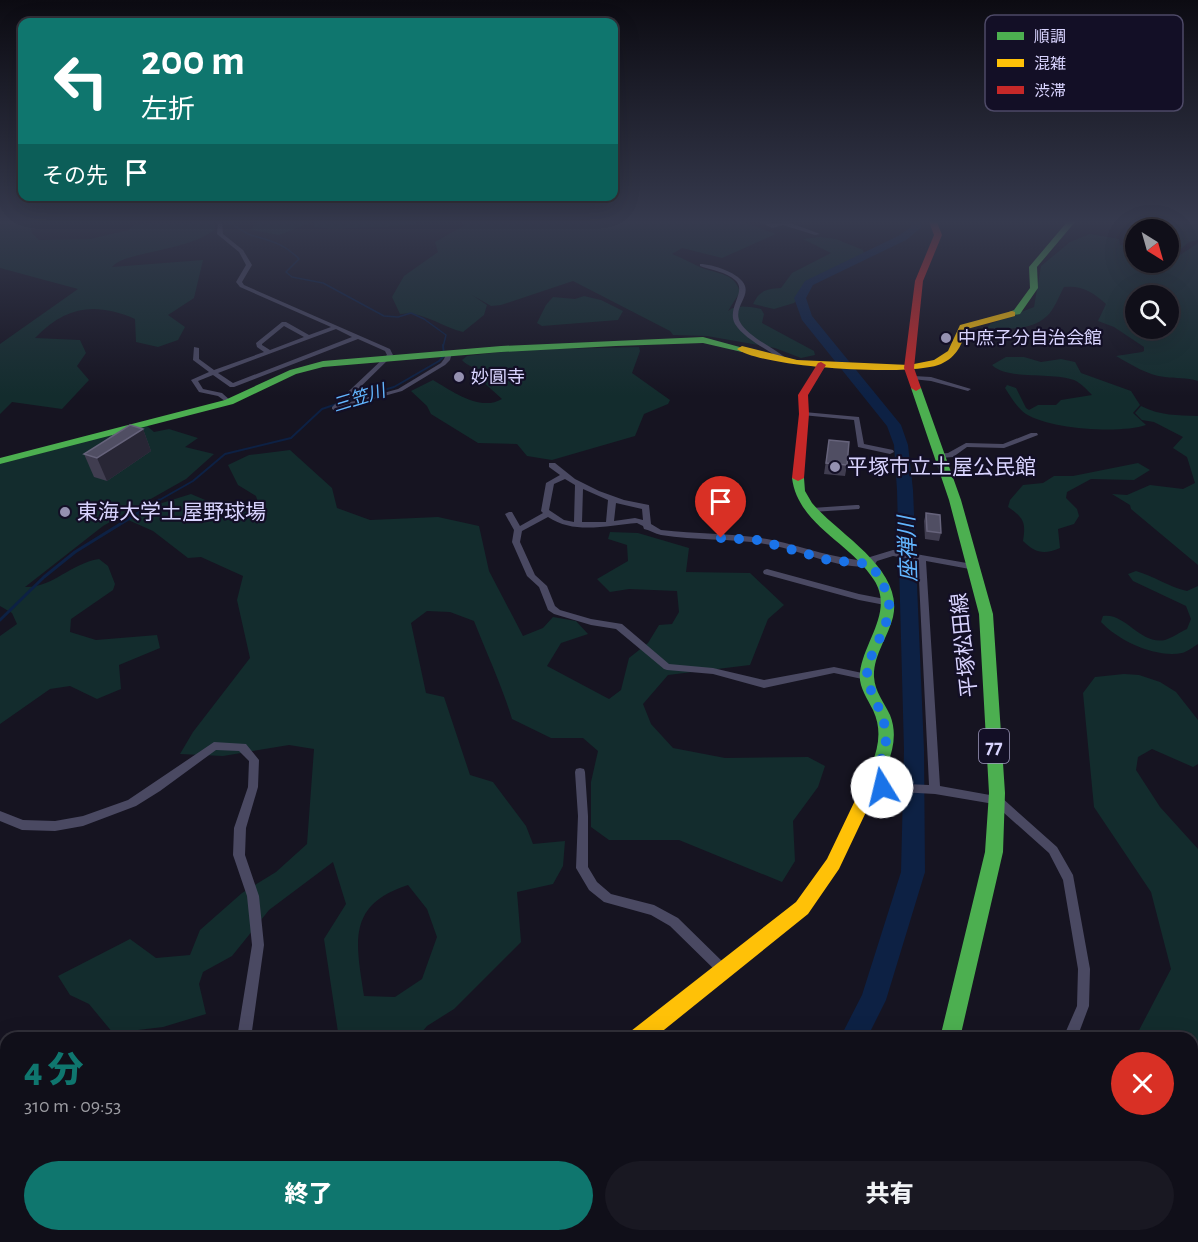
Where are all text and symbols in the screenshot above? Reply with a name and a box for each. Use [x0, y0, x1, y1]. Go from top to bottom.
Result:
legend [985, 15, 1183, 111]
text: 順調 [1034, 29, 1066, 45]
text: 200 m [141, 40, 245, 82]
icon: left [42, 42, 120, 120]
text: 混雑 [1034, 55, 1066, 72]
text: 渋滞 [1034, 83, 1066, 99]
text: 左折 [141, 96, 195, 123]
icon: arrive [120, 156, 153, 189]
text: その先 [42, 165, 108, 187]
north arrow [1125, 219, 1179, 273]
map controls [1125, 219, 1179, 339]
button: search [1125, 285, 1179, 339]
place label: 中庶子分自治会館 [958, 328, 1102, 348]
marker: 中庶子分自治会館 [939, 331, 953, 345]
place label: 妙圓寺 [471, 368, 525, 387]
marker: 妙圓寺 [452, 370, 466, 384]
water label: 三笠川 [330, 380, 390, 415]
place label: 平塚市立土屋公民館 [847, 456, 1036, 478]
marker: 平塚市立土屋公民館 [828, 460, 842, 474]
pin [695, 476, 746, 538]
icon: arrive [704, 485, 737, 518]
place label: 東海大学土屋野球場 [77, 501, 266, 523]
marker: 東海大学土屋野球場 [58, 505, 72, 519]
water label: 座禅川 [895, 514, 920, 582]
street label: 平塚松田線 [948, 592, 980, 698]
road number: 77 [979, 729, 1009, 763]
position arrow [850, 755, 914, 819]
button: close [1111, 1052, 1174, 1115]
text: 4 分 [24, 1053, 84, 1089]
text: 310 m · 09:53 [24, 1096, 121, 1116]
button: 終了 [24, 1161, 593, 1230]
button: 共有 [605, 1161, 1174, 1230]

